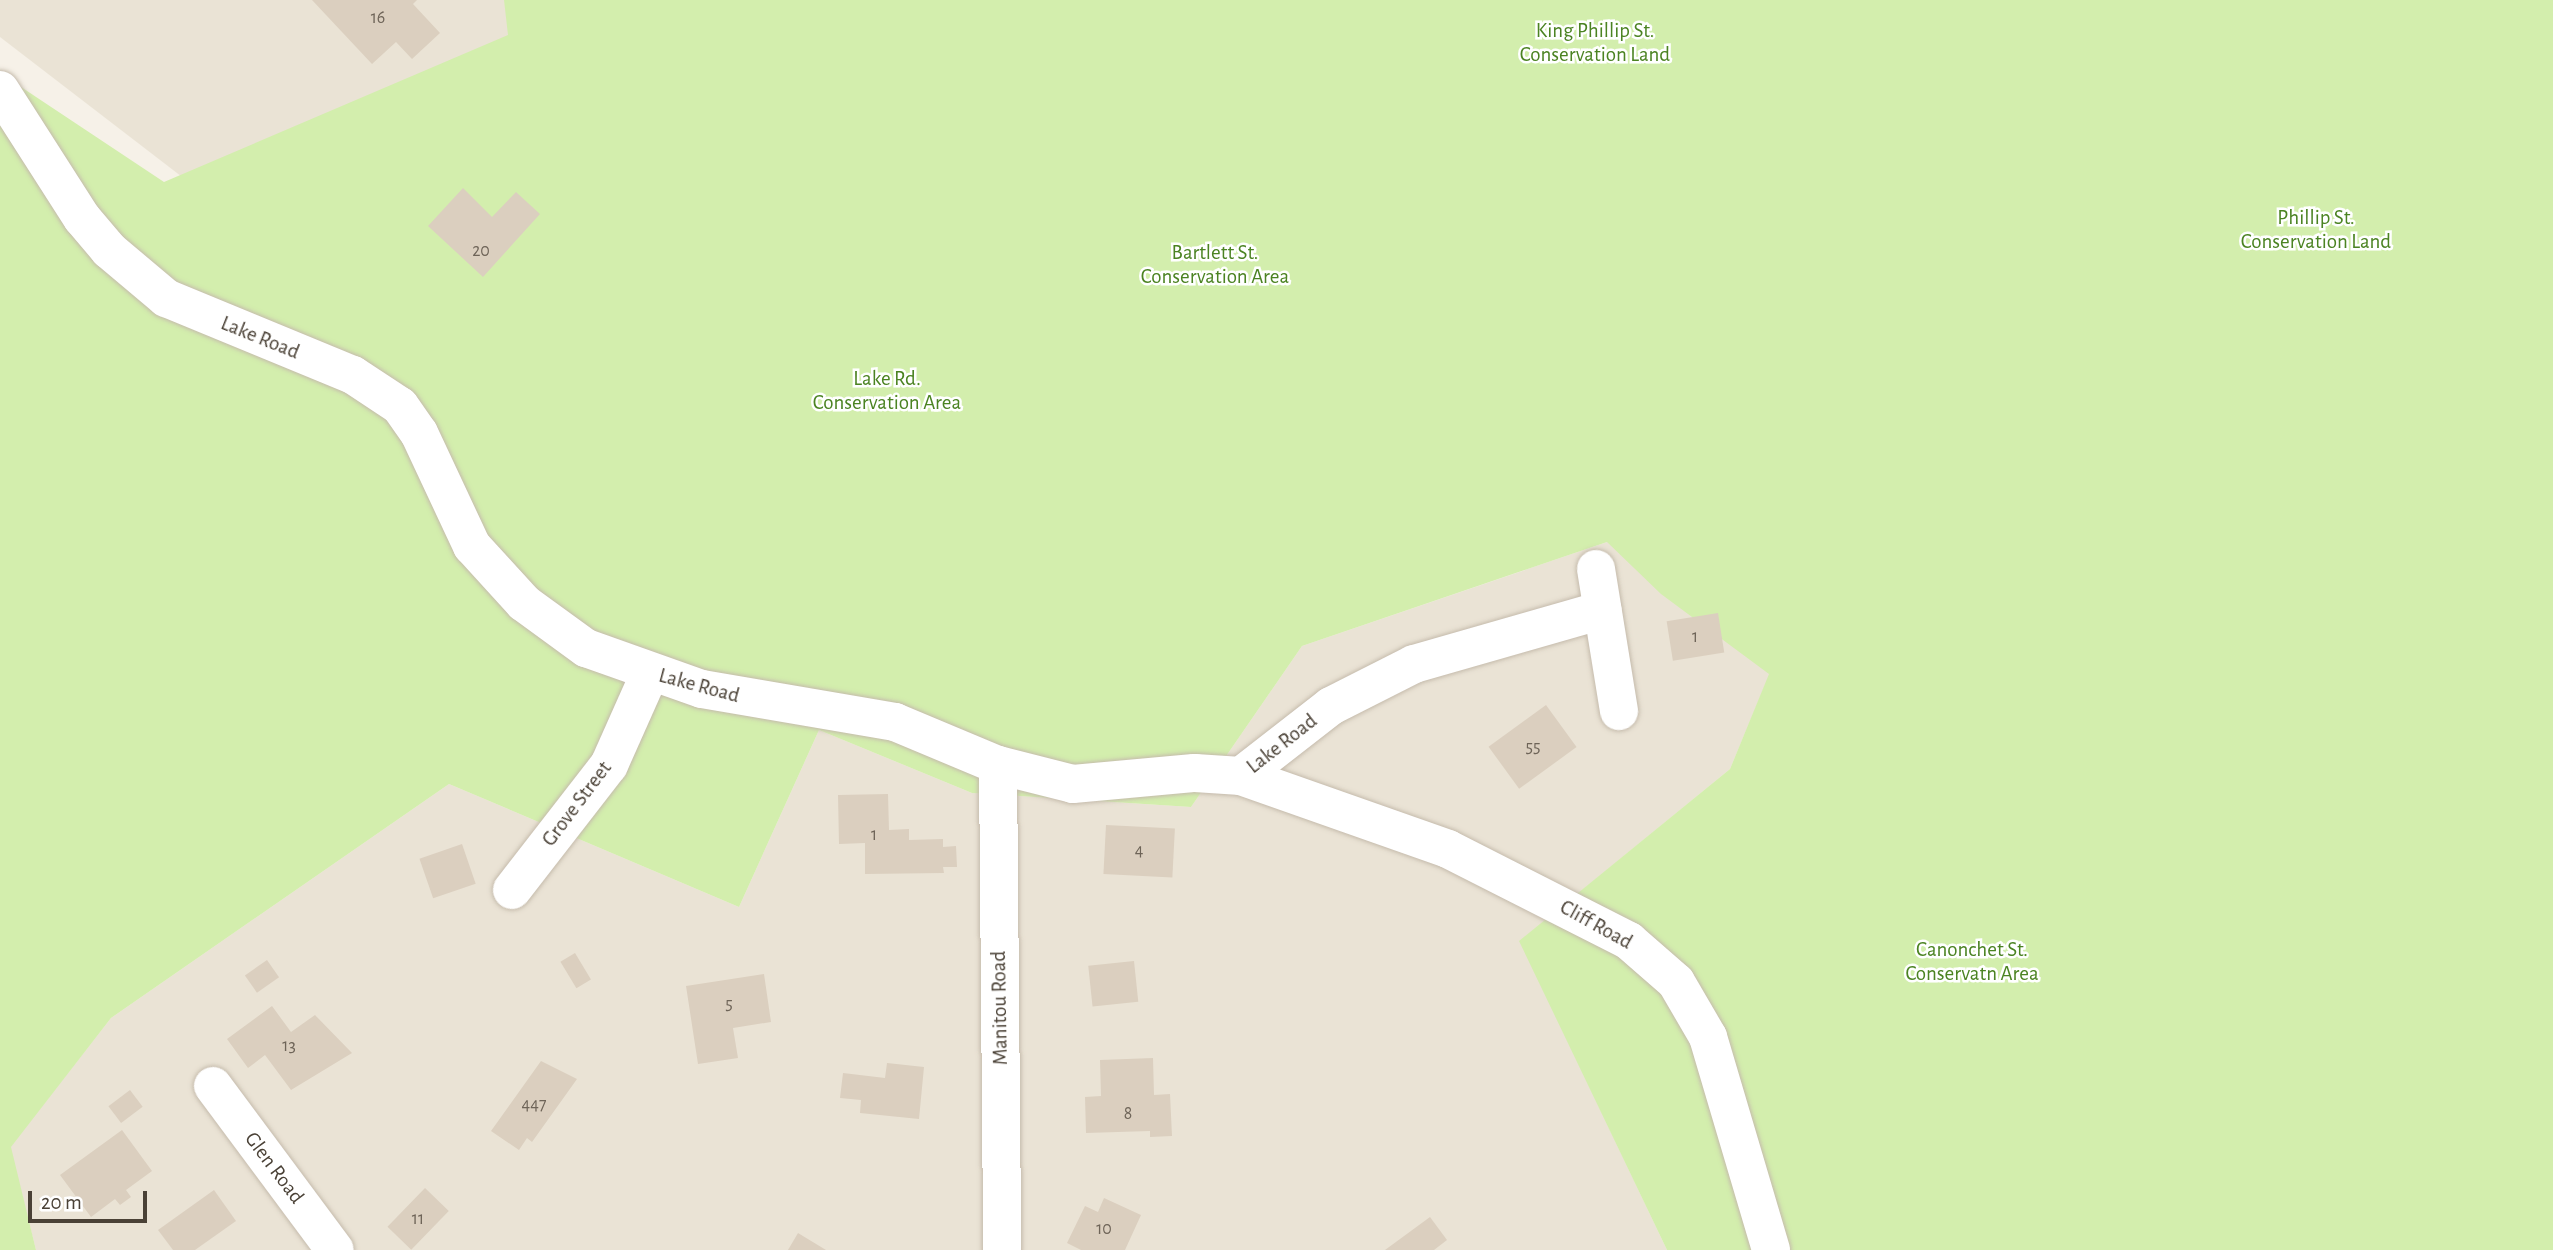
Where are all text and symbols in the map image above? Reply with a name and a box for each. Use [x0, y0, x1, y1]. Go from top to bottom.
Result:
house number: 16 [371, 7, 385, 29]
park label: King Phillip St. Conservation Land [1520, 18, 1670, 68]
park label: Phillip St. Conservation Land [2241, 205, 2391, 255]
house number: 20 [472, 240, 490, 262]
park label: Bartlett St. Conservation Area [1141, 240, 1289, 290]
street label: Lake Road [217, 311, 303, 365]
park label: Lake Rd. Conservation Area [813, 366, 961, 416]
house number: 1 [1692, 626, 1698, 648]
street label: Lake Road [656, 663, 742, 709]
street label: Lake Road [1242, 709, 1322, 779]
house number: 55 [1525, 736, 1541, 758]
street label: Grove Street [537, 756, 617, 852]
house number: 1 [871, 824, 877, 846]
house number: 4 [1135, 840, 1143, 862]
street label: Cliff Road [1555, 895, 1637, 955]
park label: Canonchet St. Conservatn Area [1905, 937, 2039, 987]
street label: Manitou Road [986, 951, 1014, 1065]
house number: 5 [725, 993, 733, 1015]
house number: 13 [282, 1035, 296, 1057]
house number: 447 [522, 1094, 546, 1116]
house number: 8 [1124, 1103, 1132, 1125]
street label: Glen Road [239, 1127, 309, 1209]
scale bar [32, 1176, 150, 1220]
text: 20 m [41, 1192, 82, 1213]
house number: 11 [412, 1208, 424, 1230]
house number: 10 [1096, 1218, 1112, 1240]

